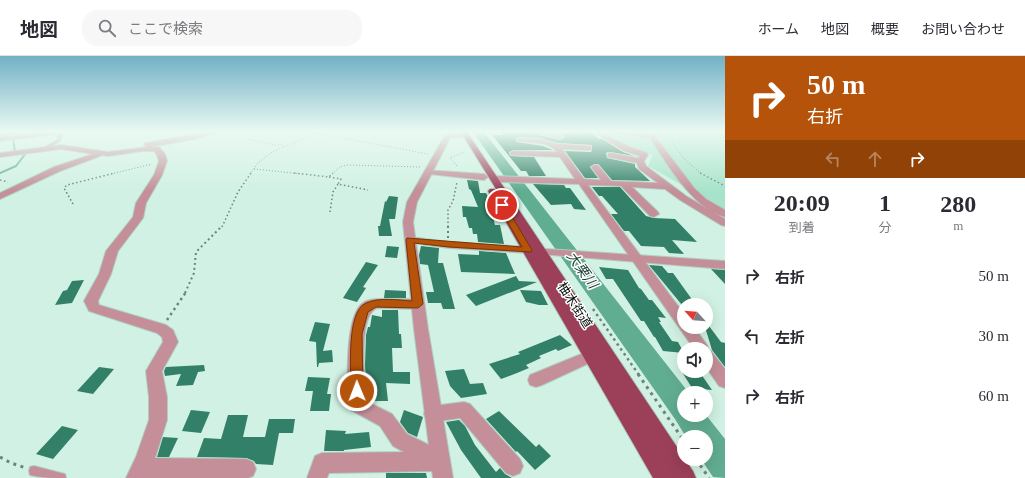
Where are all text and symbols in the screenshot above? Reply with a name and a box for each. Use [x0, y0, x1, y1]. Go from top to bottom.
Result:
search box [82, 10, 362, 46]
icon: search [96, 17, 118, 39]
text: 地図 [20, 19, 58, 40]
text: ここで検索 [128, 21, 203, 37]
text: ホーム [757, 22, 799, 37]
text: 地図 [821, 22, 849, 37]
text: 概要 [871, 22, 899, 37]
text: お問い合わせ [921, 22, 1005, 37]
text: 50 m [807, 69, 865, 100]
icon: right [741, 72, 793, 124]
text: 右折 [807, 107, 843, 127]
icon: left [822, 148, 844, 170]
icon: ahead [864, 148, 886, 170]
icon: right [906, 148, 928, 170]
pin [485, 188, 519, 222]
text: 20:09 [774, 190, 830, 216]
text: 1 [879, 190, 891, 216]
text: 280 [940, 191, 976, 217]
icon: arrive [491, 194, 513, 216]
text: m [953, 218, 963, 233]
text: 到着 [789, 220, 815, 235]
text: 分 [878, 220, 891, 235]
water label: 大栗川 [564, 249, 602, 293]
icon: right [741, 265, 763, 287]
text: 50 m [979, 268, 1009, 284]
text: 右折 [775, 270, 805, 286]
street label: 柚木街道 [555, 279, 595, 331]
north arrow [677, 298, 713, 334]
map controls [677, 298, 713, 466]
icon: left [741, 325, 763, 347]
text: 30 m [979, 328, 1009, 344]
text: 左折 [775, 330, 805, 346]
button: sound [677, 342, 713, 378]
position arrow [336, 370, 378, 412]
icon: right [741, 385, 763, 407]
button: + [677, 386, 713, 422]
text: 60 m [979, 388, 1009, 404]
text: 右折 [775, 390, 805, 406]
button: − [677, 430, 713, 466]

